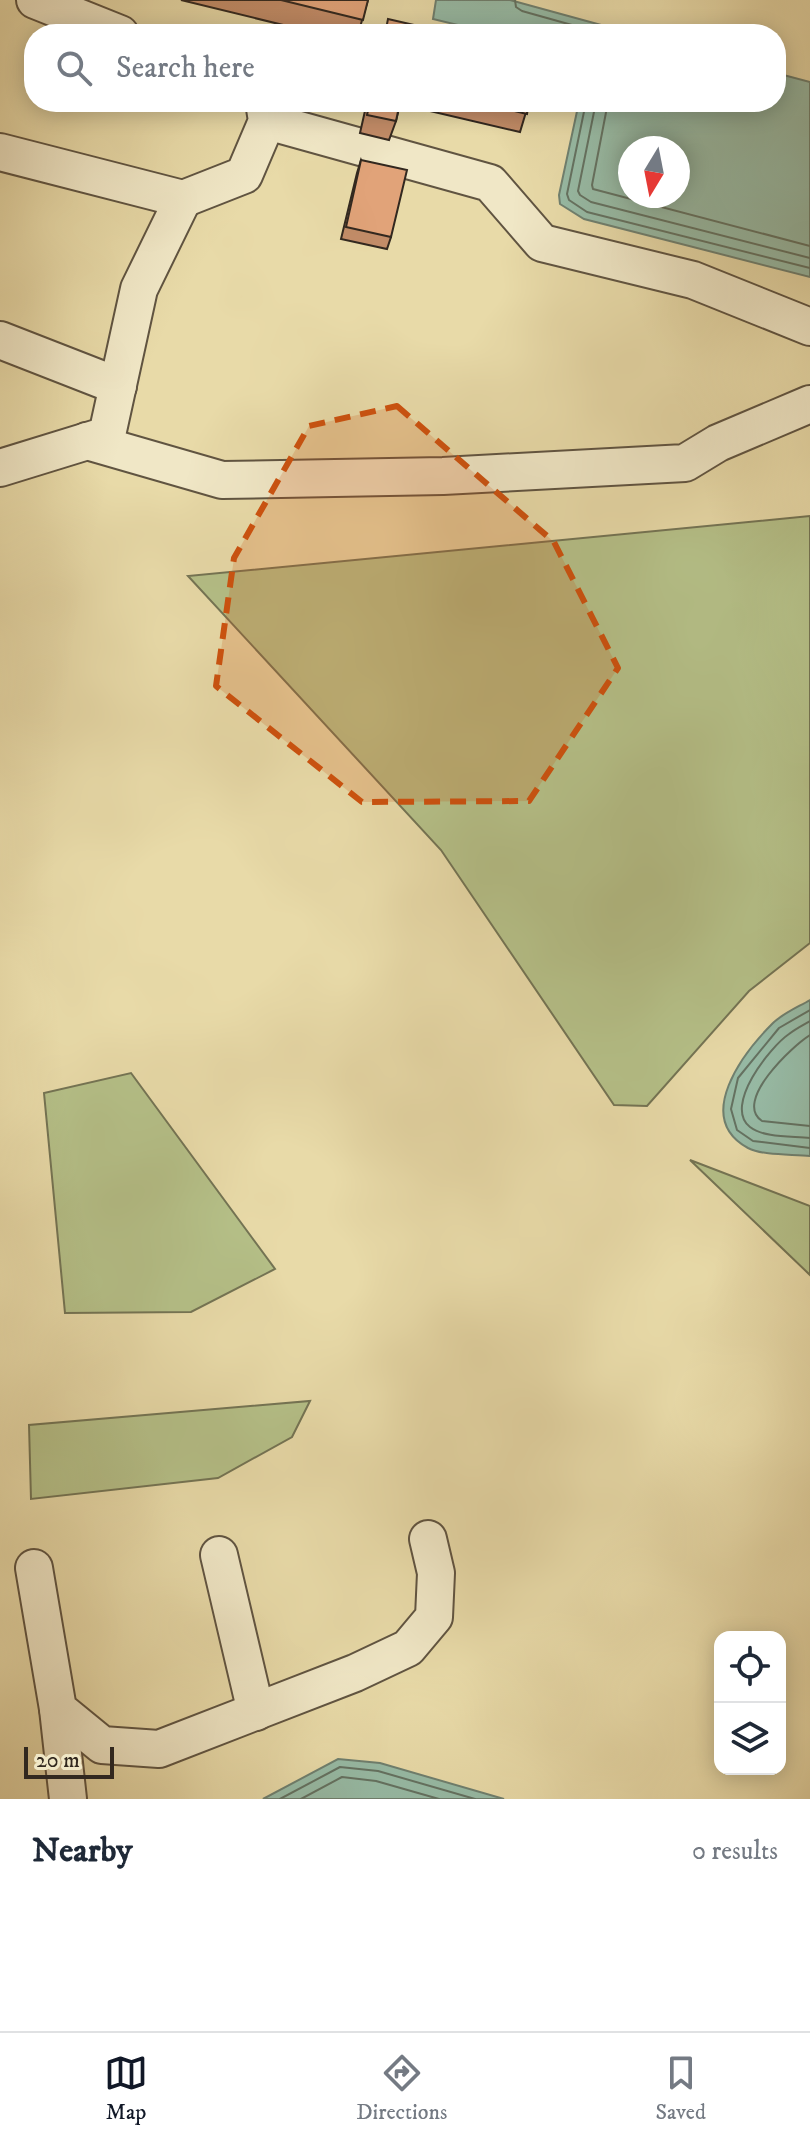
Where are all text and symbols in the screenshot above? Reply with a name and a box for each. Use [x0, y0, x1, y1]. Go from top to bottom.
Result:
search box [24, 24, 786, 112]
icon: search [52, 46, 96, 90]
text: Search here [116, 50, 255, 87]
north arrow [618, 136, 690, 208]
map controls [714, 1631, 786, 1775]
button: locate [714, 1631, 786, 1703]
button: layers [714, 1703, 786, 1775]
scale bar [24, 1743, 114, 1779]
text: 20 m [36, 1747, 80, 1774]
text: Nearby [32, 1830, 133, 1872]
text: 0 results [692, 1835, 778, 1868]
tab: Map [104, 2051, 148, 2126]
tab: Directions [356, 2051, 447, 2126]
tab: Saved [655, 2051, 706, 2126]

